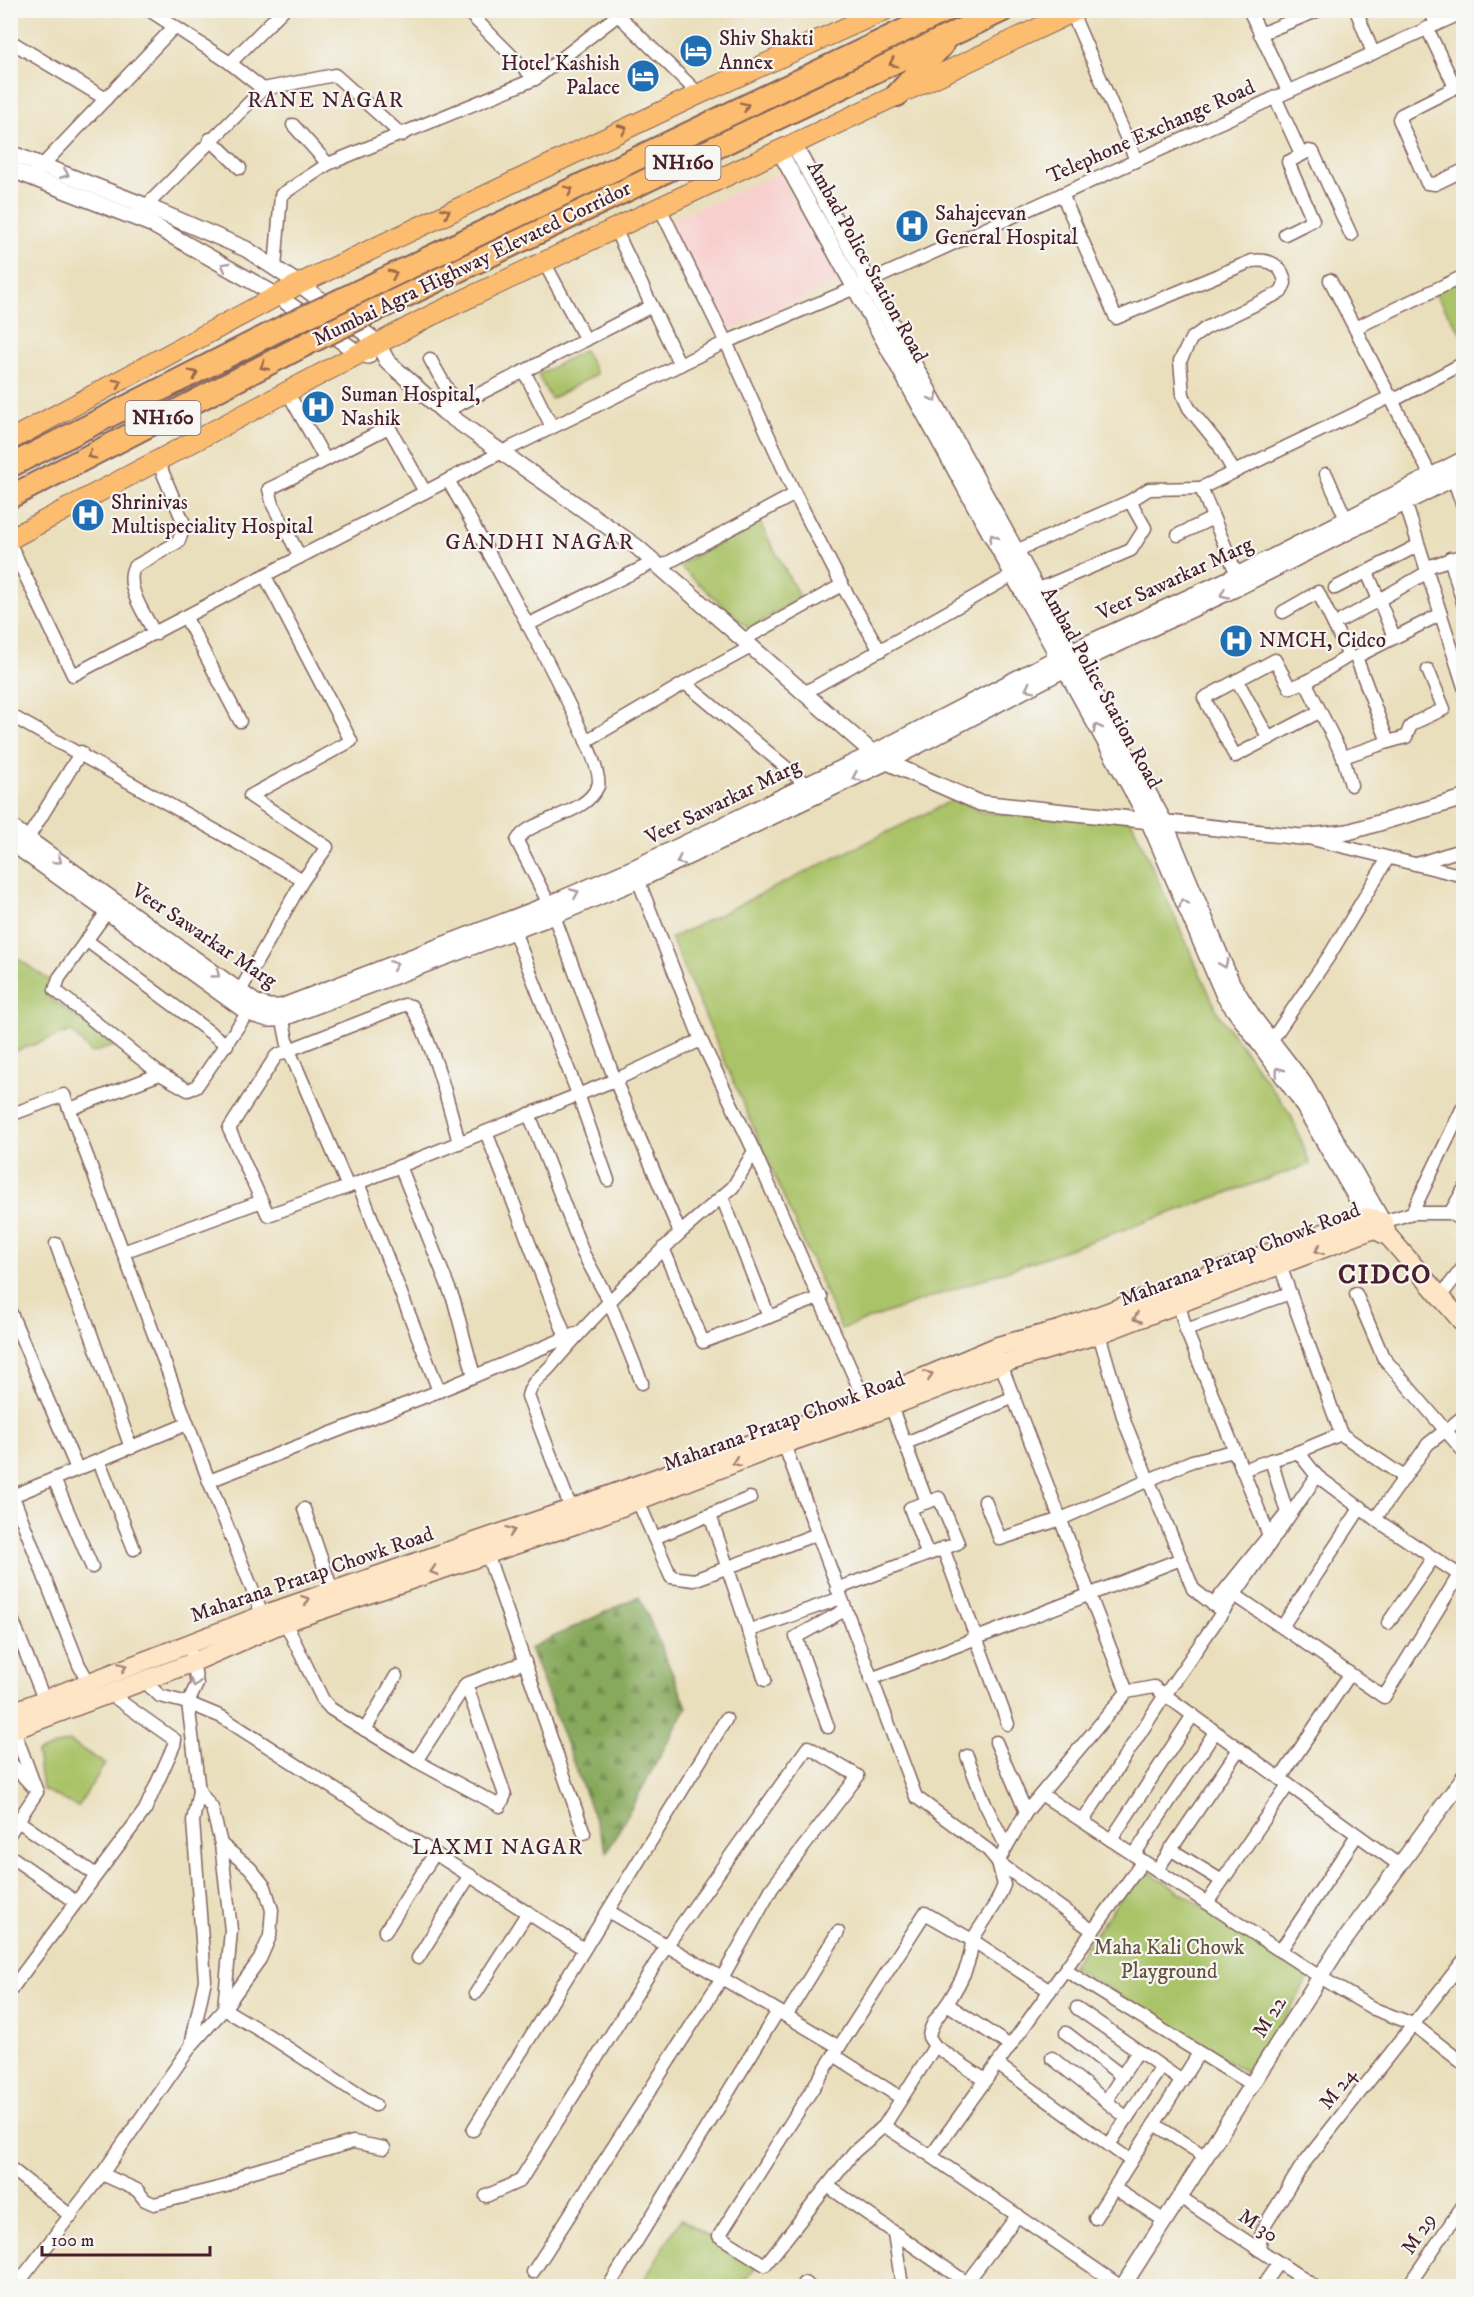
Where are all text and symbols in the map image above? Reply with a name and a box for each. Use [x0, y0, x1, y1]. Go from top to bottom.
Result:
place label: Shiv Shakti Annex [719, 26, 814, 76]
hotel icon: Shiv Shakti Annex [678, 33, 714, 69]
place label: Hotel Kashish Palace [501, 51, 620, 101]
one-way arrow [889, 56, 900, 68]
hotel icon: Hotel Kashish Palace [625, 58, 661, 94]
street label: Telephone Exchange Road [1043, 74, 1260, 190]
district label: RANE NAGAR [247, 87, 405, 114]
one-way arrow [739, 101, 750, 113]
one-way arrow [616, 125, 627, 137]
road number: NH160 [646, 146, 720, 180]
street label: Ambad Police Station Road [801, 157, 934, 368]
one-way arrow [59, 167, 70, 179]
street label: Mumbai Agra Highway Elevated Corridor [309, 175, 636, 353]
one-way arrow [563, 186, 574, 197]
place label: Sahajeevan General Hospital [935, 201, 1079, 251]
one-way arrow [440, 208, 451, 220]
hospital icon: Sahajeevan General Hospital [894, 208, 930, 244]
one-way arrow [221, 262, 231, 273]
one-way arrow [387, 270, 398, 282]
one-way arrow [260, 359, 270, 370]
one-way arrow [188, 370, 199, 381]
one-way arrow [111, 379, 122, 390]
place label: Suman Hospital, Nashik [341, 382, 481, 432]
hospital icon: Suman Hospital, Nashik [300, 389, 336, 425]
one-way arrow [927, 392, 938, 403]
road number: NH160 [126, 401, 201, 435]
one-way arrow [86, 448, 97, 459]
place label: Shrinivas Multispeciality Hospital [111, 490, 314, 540]
hospital icon: Shrinivas Multispeciality Hospital [70, 497, 106, 533]
district label: GANDHI NAGAR [445, 529, 635, 556]
street label: Veer Sawarkar Marg [1092, 531, 1258, 627]
one-way arrow [989, 534, 1000, 545]
street label: Ambad Police Station Road [1035, 583, 1168, 794]
one-way arrow [1220, 587, 1231, 599]
hospital icon: NMCH, Cidco [1218, 623, 1254, 659]
place label: NMCH, Cidco [1259, 628, 1386, 654]
one-way arrow [1025, 681, 1036, 692]
one-way arrow [1093, 723, 1104, 734]
street label: Veer Sawarkar Marg [640, 753, 806, 851]
one-way arrow [851, 769, 862, 781]
one-way arrow [52, 853, 63, 864]
one-way arrow [675, 853, 686, 865]
street label: Veer Sawarkar Marg [126, 877, 282, 995]
one-way arrow [569, 888, 580, 900]
one-way arrow [1178, 898, 1190, 909]
one-way arrow [1216, 957, 1228, 968]
one-way arrow [388, 959, 398, 972]
one-way arrow [210, 967, 221, 978]
one-way arrow [1275, 1067, 1286, 1078]
street label: Maharana Pratap Chowk Road [1116, 1197, 1364, 1313]
one-way arrow [1315, 1242, 1325, 1255]
district label: CIDCO [1338, 1258, 1432, 1292]
one-way arrow [1132, 1311, 1143, 1323]
street label: Maharana Pratap Chowk Road [660, 1366, 909, 1478]
one-way arrow [923, 1370, 934, 1382]
one-way arrow [732, 1455, 742, 1468]
street label: Maharana Pratap Chowk Road [187, 1521, 437, 1629]
one-way arrow [505, 1525, 516, 1538]
one-way arrow [429, 1564, 440, 1576]
one-way arrow [300, 1594, 311, 1607]
one-way arrow [117, 1662, 128, 1674]
one-way arrow [189, 1678, 201, 1688]
district label: LAXMI NAGAR [412, 1834, 584, 1861]
park label: Maha Kali Chowk Playground [1093, 1935, 1245, 1985]
street label: M 22 [1247, 1991, 1293, 2043]
street label: M 24 [1314, 2062, 1363, 2115]
street label: M 30 [1233, 2203, 1283, 2249]
street label: M 29 [1396, 2208, 1442, 2260]
scale bar [42, 2219, 210, 2257]
text: 100 m [51, 2230, 94, 2252]

